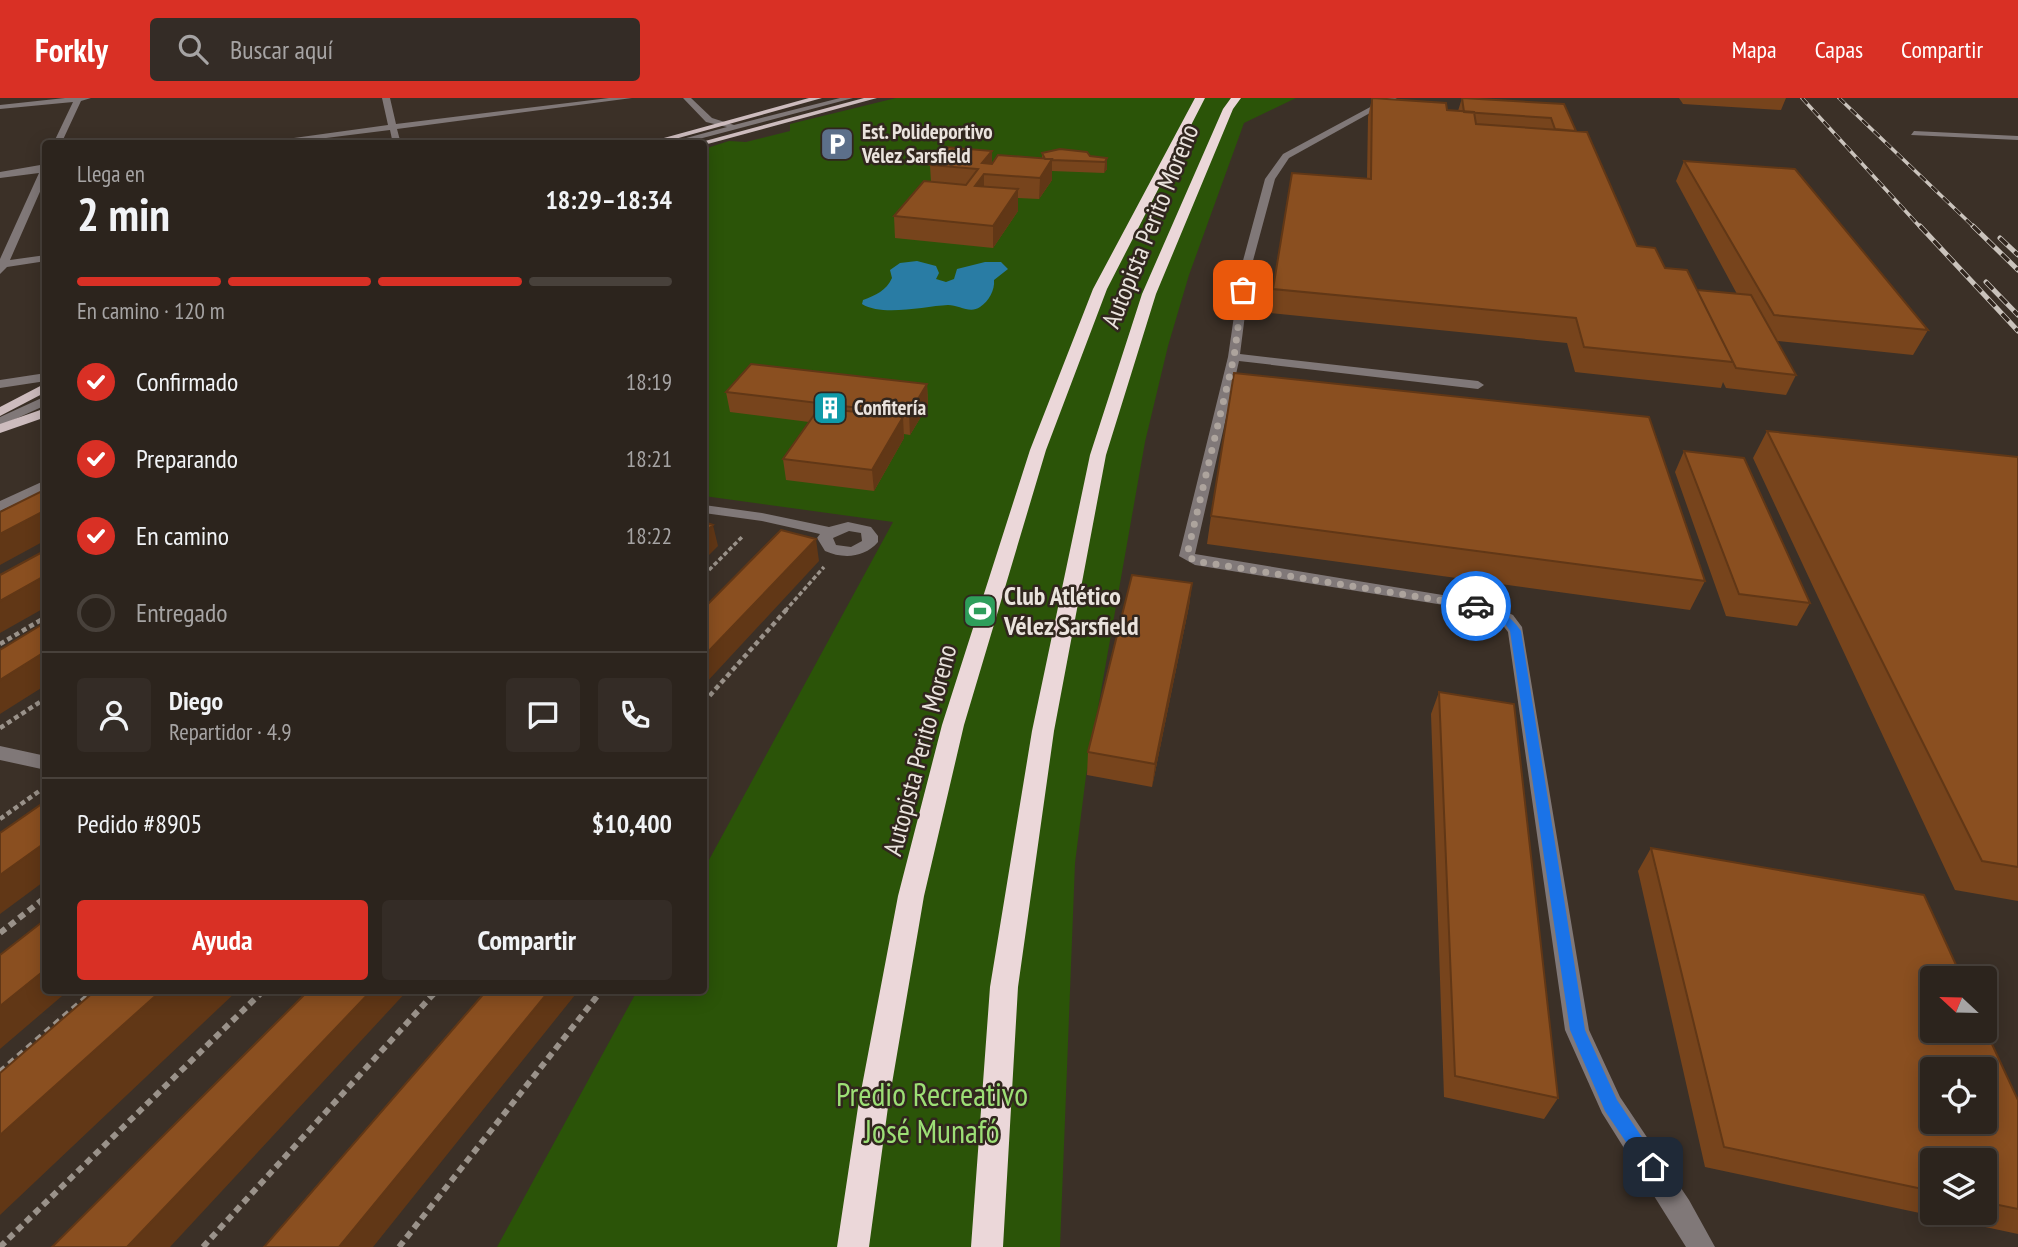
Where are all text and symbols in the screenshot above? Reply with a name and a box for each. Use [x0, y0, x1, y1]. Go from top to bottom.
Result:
search box [150, 18, 640, 81]
text: Forkly [35, 28, 108, 71]
icon: search [174, 30, 212, 68]
text: Buscar aquí [230, 33, 333, 66]
text: Mapa [1732, 34, 1777, 65]
text: Capas [1815, 34, 1863, 65]
text: Compartir [1901, 34, 1983, 65]
place label: Est. Polideportivo Vélez Sarsfield [861, 118, 993, 169]
street label: Autopista Perito Moreno [1094, 119, 1205, 333]
parking icon: Est. Polideportivo Vélez Sarsfield [818, 125, 856, 163]
text: Llega en [77, 159, 145, 188]
text: 18:29–18:34 [545, 183, 672, 216]
text: 2 min [77, 184, 170, 244]
pin [1213, 260, 1273, 320]
icon: bag [1224, 271, 1262, 309]
text: En camino · 120 m [77, 296, 225, 325]
icon: check [77, 363, 115, 401]
text: Confirmado [136, 365, 238, 398]
text: 18:19 [626, 367, 672, 396]
building icon: Confitería [811, 389, 849, 427]
place label: Confitería [854, 394, 926, 421]
icon: check [77, 440, 115, 478]
text: Preparando [136, 442, 238, 475]
text: 18:21 [626, 444, 672, 473]
icon: check [77, 517, 115, 555]
text: En camino [136, 519, 229, 552]
text: 18:22 [626, 521, 672, 550]
courier [1441, 571, 1511, 641]
place label: Club Atlético Vélez Sarsfield [1003, 579, 1138, 642]
icon: car [1457, 587, 1495, 625]
sports icon: Club Atlético Vélez Sarsfield [961, 592, 999, 630]
text: Entregado [136, 596, 228, 629]
street label: Autopista Perito Moreno [875, 641, 964, 859]
button: person [77, 678, 151, 752]
button: chat [506, 678, 580, 752]
button: phone [598, 678, 672, 752]
text: Diego [169, 684, 223, 717]
text: Repartidor · 4.9 [169, 717, 292, 746]
text: Pedido #8905 [77, 807, 202, 840]
text: $10,400 [592, 807, 672, 840]
button: Ayuda [77, 900, 368, 980]
button: Compartir [382, 900, 672, 980]
north arrow [1920, 966, 1997, 1043]
map controls [1920, 966, 1997, 1225]
button: locate [1920, 1057, 1997, 1134]
park label: Predio Recreativo José Munafó [836, 1073, 1028, 1152]
pin [1623, 1137, 1683, 1197]
icon: home [1634, 1148, 1672, 1186]
button: layers [1920, 1148, 1997, 1225]

